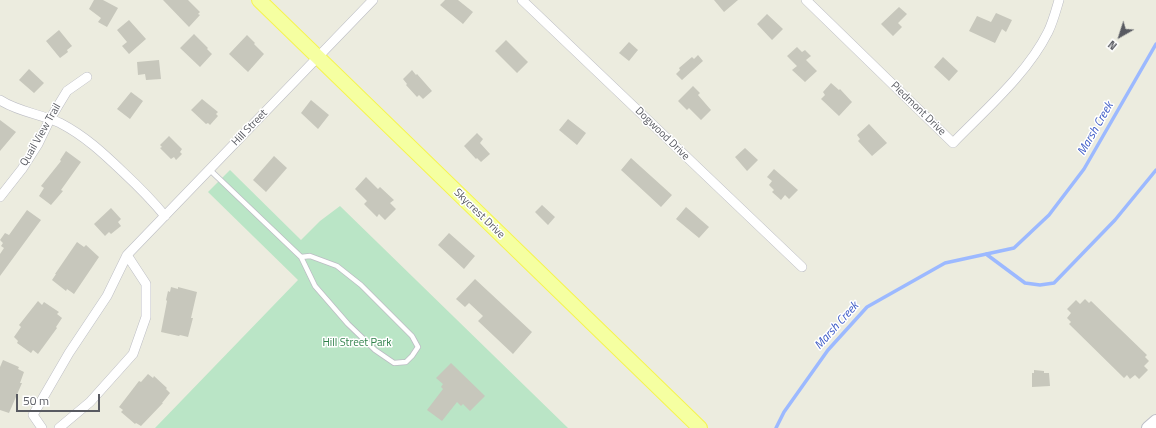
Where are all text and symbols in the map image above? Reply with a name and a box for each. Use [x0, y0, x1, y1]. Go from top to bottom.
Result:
north arrow [1100, 16, 1140, 56]
text: N [1104, 37, 1120, 54]
street label: Piedmont Drive [888, 79, 948, 139]
water label: Marsh Creek [1075, 100, 1117, 158]
street label: Quail View Trail [18, 101, 64, 169]
street label: Dogwood Drive [632, 105, 692, 163]
street label: Hill Street [229, 107, 271, 149]
street label: Skycrest Drive [451, 186, 507, 242]
water label: Marsh Creek [812, 299, 862, 353]
park label: Hill Street Park [322, 336, 392, 350]
scale bar [18, 386, 102, 412]
text: 50 m [23, 391, 49, 410]

